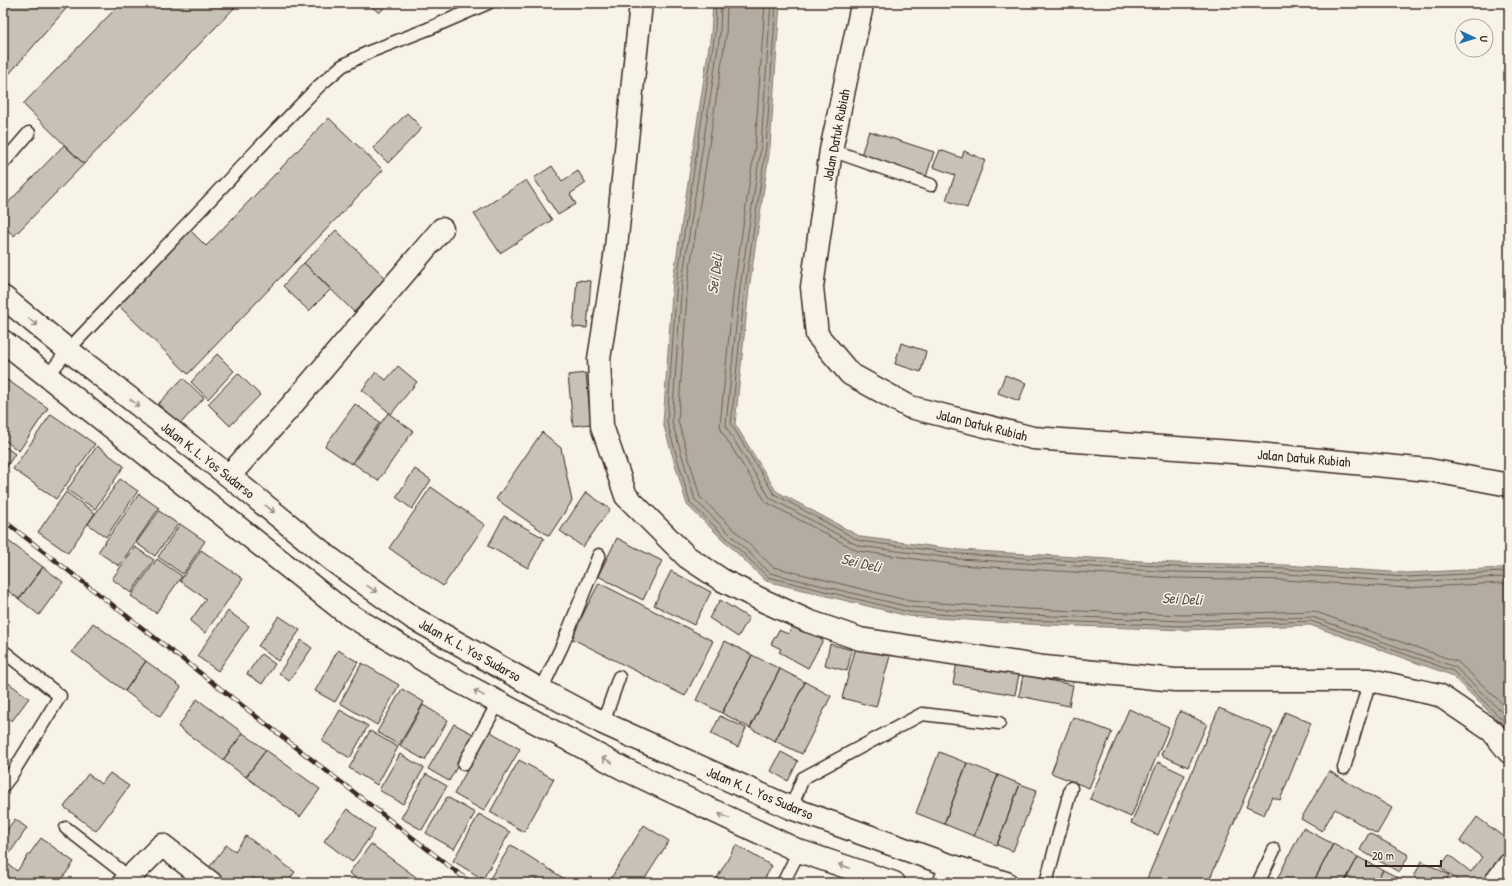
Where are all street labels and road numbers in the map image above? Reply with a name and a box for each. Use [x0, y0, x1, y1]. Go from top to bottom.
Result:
street label: Jalan Datuk Rubiah [817, 87, 854, 182]
street label: Jalan Datuk Rubiah [935, 404, 1030, 445]
street label: Jalan K. L. Yos Sudarso [157, 417, 259, 502]
street label: Jalan Datuk Rubiah [1257, 444, 1351, 471]
street label: Jalan K. L. Yos Sudarso [416, 614, 525, 686]
street label: Jalan K. L. Yos Sudarso [704, 761, 817, 824]

